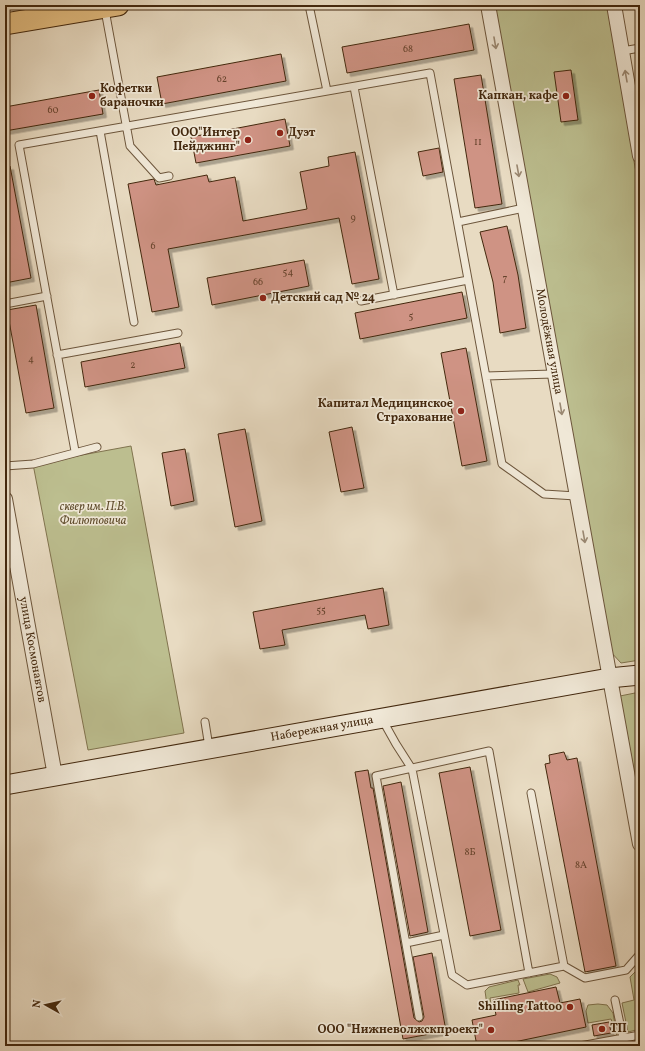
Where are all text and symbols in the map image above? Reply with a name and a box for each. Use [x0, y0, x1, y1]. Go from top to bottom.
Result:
one-way arrow [491, 36, 499, 49]
house number: 68 [403, 42, 413, 56]
one-way arrow [622, 70, 630, 83]
house number: 62 [217, 72, 227, 86]
place label: Кофетки бараночки [100, 81, 164, 111]
place label: Капкан, кафе [478, 88, 558, 104]
marker: Кофетки бараночки [87, 91, 97, 101]
marker: Капкан, кафе [561, 91, 571, 101]
house number: 60 [47, 103, 59, 117]
place label: ООО"Интер Пейджинг" [171, 125, 240, 155]
place label: Дуэт [288, 125, 316, 141]
marker: Дуэт [275, 128, 285, 138]
marker: ООО"Интер Пейджинг" [243, 135, 253, 145]
house number: 11 [474, 135, 482, 149]
one-way arrow [514, 164, 522, 177]
house number: 9 [350, 211, 356, 225]
house number: 6 [150, 239, 156, 253]
house number: 54 [283, 265, 293, 279]
house number: 7 [503, 271, 508, 285]
house number: 66 [253, 275, 263, 289]
street label: Молодёжная улица [532, 287, 566, 396]
place label: Детский сад № 24 [271, 290, 375, 306]
marker: Детский сад № 24 [258, 293, 268, 303]
house number: 5 [409, 309, 414, 323]
house number: 4 [28, 352, 34, 366]
house number: 2 [130, 358, 136, 372]
place label: Капитал Медицинское Страхование [318, 396, 453, 426]
one-way arrow [557, 403, 565, 416]
marker: Капитал Медицинское Страхование [456, 406, 466, 416]
park label: сквер им. П.В. Филютовича [60, 499, 127, 529]
one-way arrow [580, 531, 588, 544]
street label: улица Космонавтов [15, 595, 50, 704]
house number: 55 [316, 603, 326, 617]
street label: Набережная улица [269, 712, 375, 746]
house number: 8Б [464, 845, 476, 859]
house number: 8А [575, 858, 587, 872]
north arrow [26, 985, 66, 1025]
text: N [30, 999, 46, 1009]
place label: Shilling Tattoo [478, 999, 562, 1015]
marker: Shilling Tattoo [565, 1002, 575, 1012]
place label: ТП [610, 1021, 627, 1037]
place label: ООО "Нижневолжскпроект" [318, 1022, 483, 1038]
marker: ТП [597, 1024, 607, 1034]
marker: ООО "Нижневолжскпроект" [486, 1025, 496, 1035]

